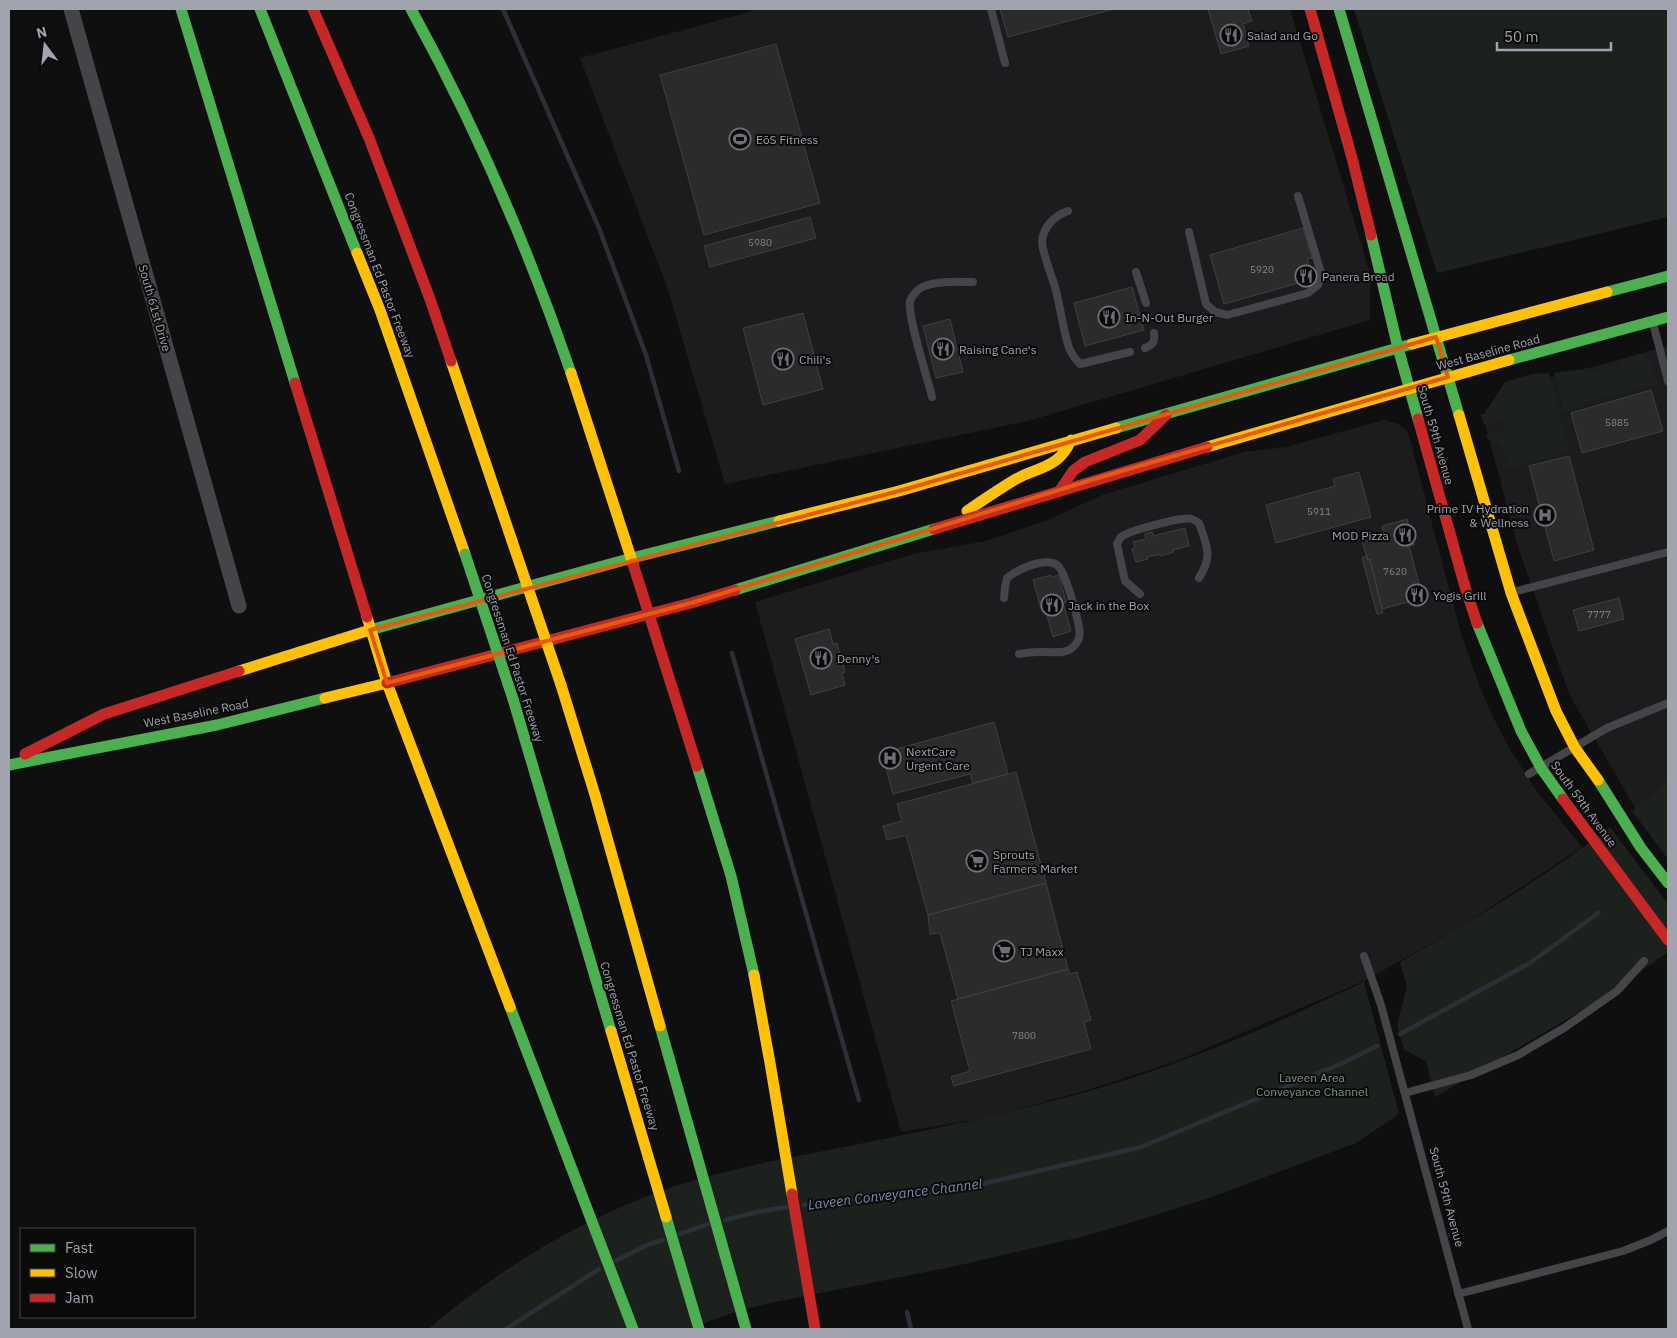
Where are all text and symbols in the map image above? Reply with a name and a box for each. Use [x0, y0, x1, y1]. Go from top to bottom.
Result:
north arrow [20, 20, 70, 70]
scale bar [1497, 20, 1611, 52]
text: N [34, 22, 49, 42]
restaurant icon: Salad and Go [1219, 23, 1243, 47]
text: 50 m [1504, 27, 1539, 46]
place label: Salad and Go [1247, 28, 1318, 43]
sports icon: EōS Fitness [728, 127, 752, 151]
place label: EōS Fitness [756, 132, 818, 147]
street label: Congressman Ed Pastor Freeway [341, 190, 419, 360]
house number: 5980 [748, 236, 772, 249]
street label: South 61st Drive [135, 263, 175, 353]
house number: 5920 [1250, 263, 1274, 276]
restaurant icon: Panera Bread [1294, 264, 1318, 288]
place label: Panera Bread [1322, 269, 1395, 284]
restaurant icon: In-N-Out Burger [1097, 305, 1121, 329]
place label: In-N-Out Burger [1125, 310, 1214, 325]
street label: West Baseline Road [1435, 331, 1541, 373]
restaurant icon: Raising Cane's [931, 337, 955, 361]
place label: Raising Cane's [959, 342, 1037, 357]
restaurant icon: Chili's [771, 347, 795, 371]
place label: Chili's [799, 352, 831, 367]
street label: South 59th Avenue [1415, 384, 1457, 487]
house number: 5885 [1605, 416, 1629, 429]
place label: Prime IV Hydration & Wellness [1427, 501, 1529, 530]
hospital icon: Prime IV Hydration & Wellness [1533, 503, 1557, 527]
house number: 5911 [1307, 505, 1331, 518]
restaurant icon: MOD Pizza [1393, 523, 1417, 547]
place label: MOD Pizza [1332, 528, 1390, 543]
house number: 7620 [1383, 565, 1407, 578]
street label: Congressman Ed Pastor Freeway [479, 572, 547, 744]
restaurant icon: Yogis Grill [1405, 583, 1429, 607]
place label: Yogis Grill [1433, 588, 1486, 603]
restaurant icon: Jack in the Box [1040, 593, 1064, 617]
place label: Jack in the Box [1068, 598, 1149, 613]
house number: 7777 [1587, 608, 1611, 621]
restaurant icon: Denny's [809, 646, 833, 670]
place label: Denny's [837, 651, 880, 666]
street label: West Baseline Road [142, 695, 250, 731]
place label: NextCare Urgent Care [906, 744, 970, 773]
hospital icon: NextCare Urgent Care [878, 746, 902, 770]
street label: South 59th Avenue [1548, 758, 1620, 850]
place label: Sprouts Farmers Market [993, 847, 1078, 876]
supermarket icon: Sprouts Farmers Market [965, 849, 989, 873]
supermarket icon: TJ Maxx [992, 939, 1016, 963]
place label: TJ Maxx [1020, 944, 1064, 959]
street label: Congressman Ed Pastor Freeway [597, 960, 663, 1132]
house number: 7800 [1012, 1029, 1036, 1042]
park label: Laveen Area Conveyance Channel [1256, 1070, 1368, 1099]
street label: South 59th Avenue [1426, 1145, 1468, 1249]
water label: Laveen Conveyance Channel [807, 1174, 984, 1214]
legend [20, 1228, 195, 1318]
text: Fast [65, 1238, 93, 1257]
text: Slow [65, 1263, 98, 1282]
text: Jam [65, 1288, 94, 1307]

